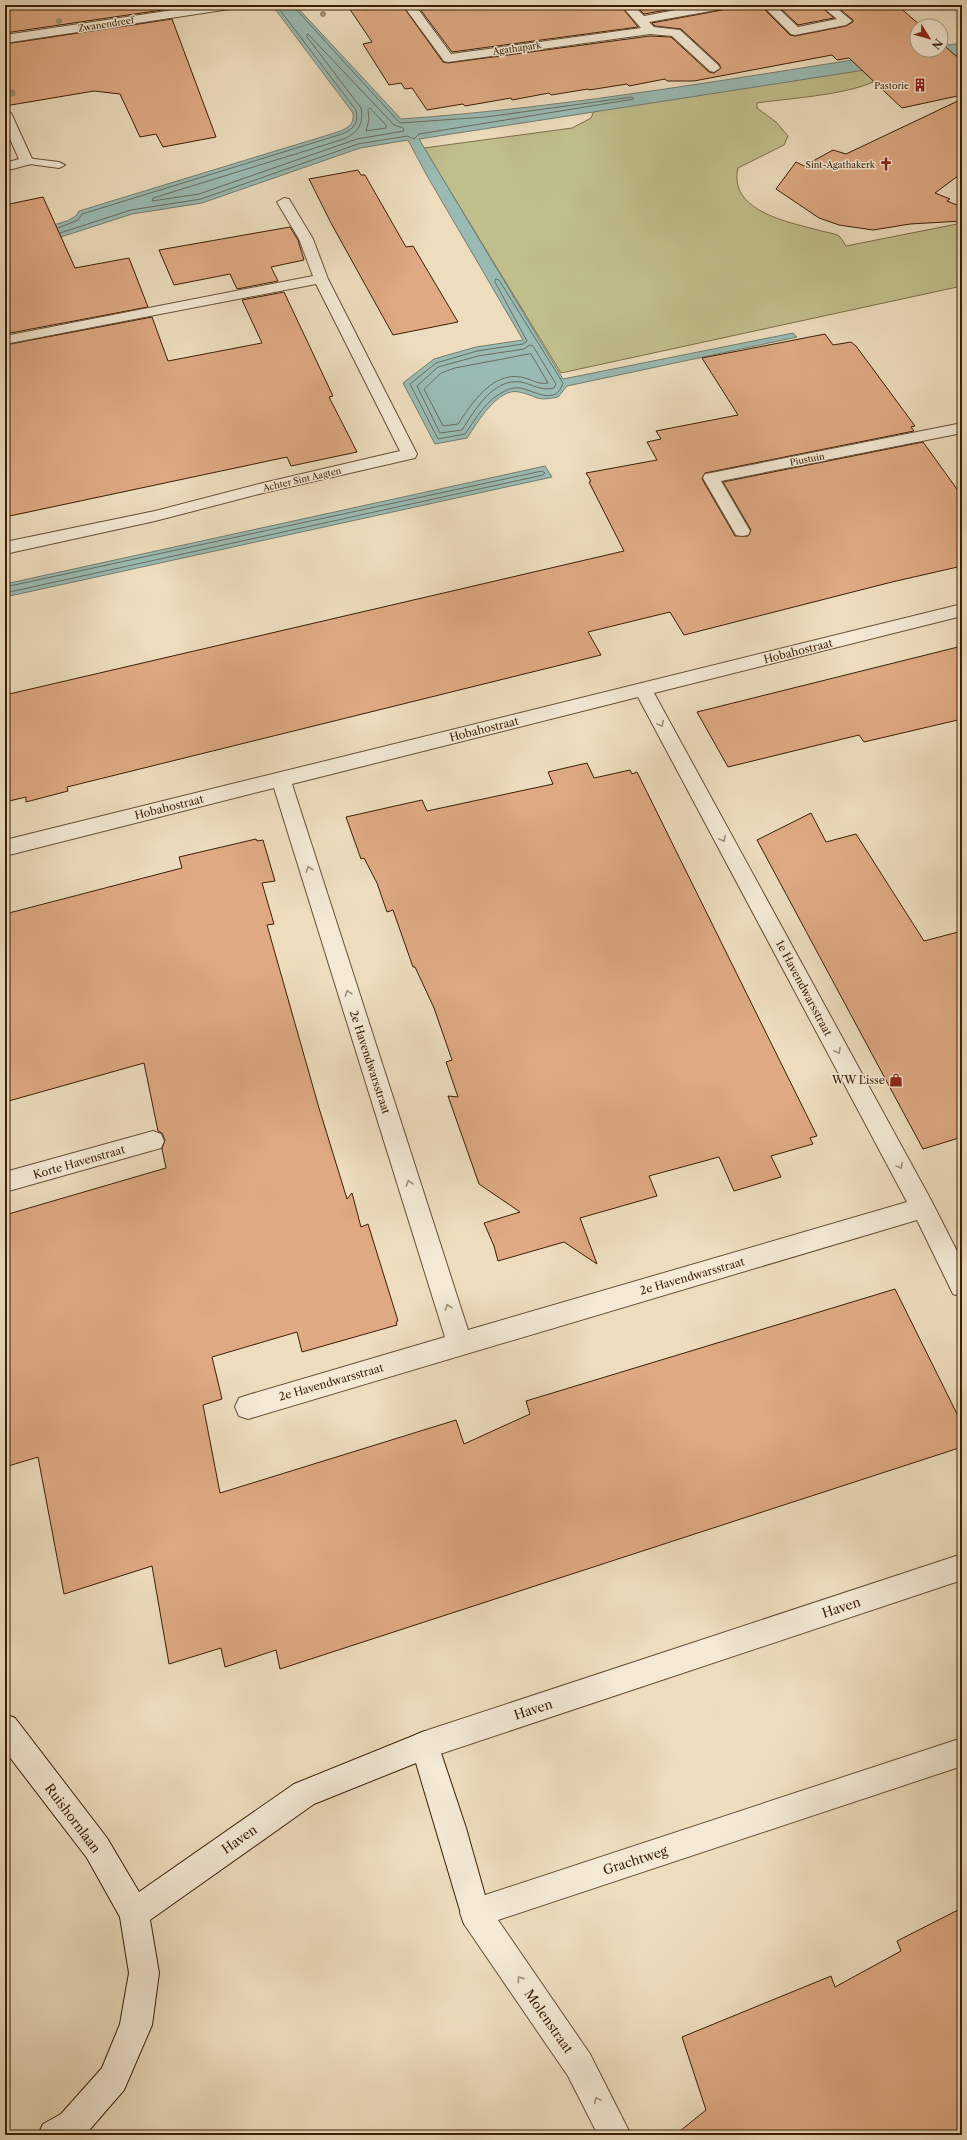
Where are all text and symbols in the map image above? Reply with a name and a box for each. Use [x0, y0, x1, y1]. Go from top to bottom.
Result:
street label: Zwanendreef [77, 14, 137, 34]
north arrow [909, 18, 949, 58]
text: N [928, 36, 945, 52]
street label: Agathapark [491, 39, 543, 57]
building icon: Pastorie [912, 77, 928, 93]
place label: Pastorie [874, 80, 909, 91]
church icon: Sint-Agathakerk [878, 156, 894, 172]
place label: Sint-Agathakerk [806, 159, 876, 170]
street label: Piustuin [789, 450, 826, 468]
street label: Achter Sint Aagten [261, 465, 343, 494]
street label: Hobahostraat [762, 636, 834, 666]
street label: Hobahostraat [448, 714, 520, 744]
one-way arrow [657, 720, 664, 727]
street label: Hobahostraat [133, 792, 205, 822]
one-way arrow [718, 834, 726, 842]
one-way arrow [305, 865, 314, 872]
street label: 1e Havendwarsstraat [773, 938, 835, 1038]
one-way arrow [344, 989, 353, 996]
street label: 2e Havendwarsstraat [347, 1008, 393, 1116]
one-way arrow [833, 1047, 841, 1055]
shop icon: WW Lisse [888, 1072, 904, 1088]
place label: WW Lisse [831, 1073, 885, 1087]
street label: Korte Havenstraat [32, 1142, 127, 1182]
one-way arrow [895, 1162, 903, 1169]
one-way arrow [405, 1180, 414, 1187]
street label: 2e Havendwarsstraat [638, 1254, 746, 1298]
one-way arrow [444, 1304, 453, 1311]
street label: 2e Havendwarsstraat [277, 1360, 385, 1404]
street label: Haven [820, 1593, 862, 1621]
street label: Haven [512, 1695, 554, 1723]
street label: Ruishornlaan [42, 1780, 104, 1856]
street label: Haven [218, 1821, 260, 1857]
street label: Grachtweg [601, 1842, 669, 1878]
one-way arrow [517, 1976, 525, 1983]
street label: Molenstraat [521, 1986, 577, 2056]
one-way arrow [595, 2097, 602, 2105]

